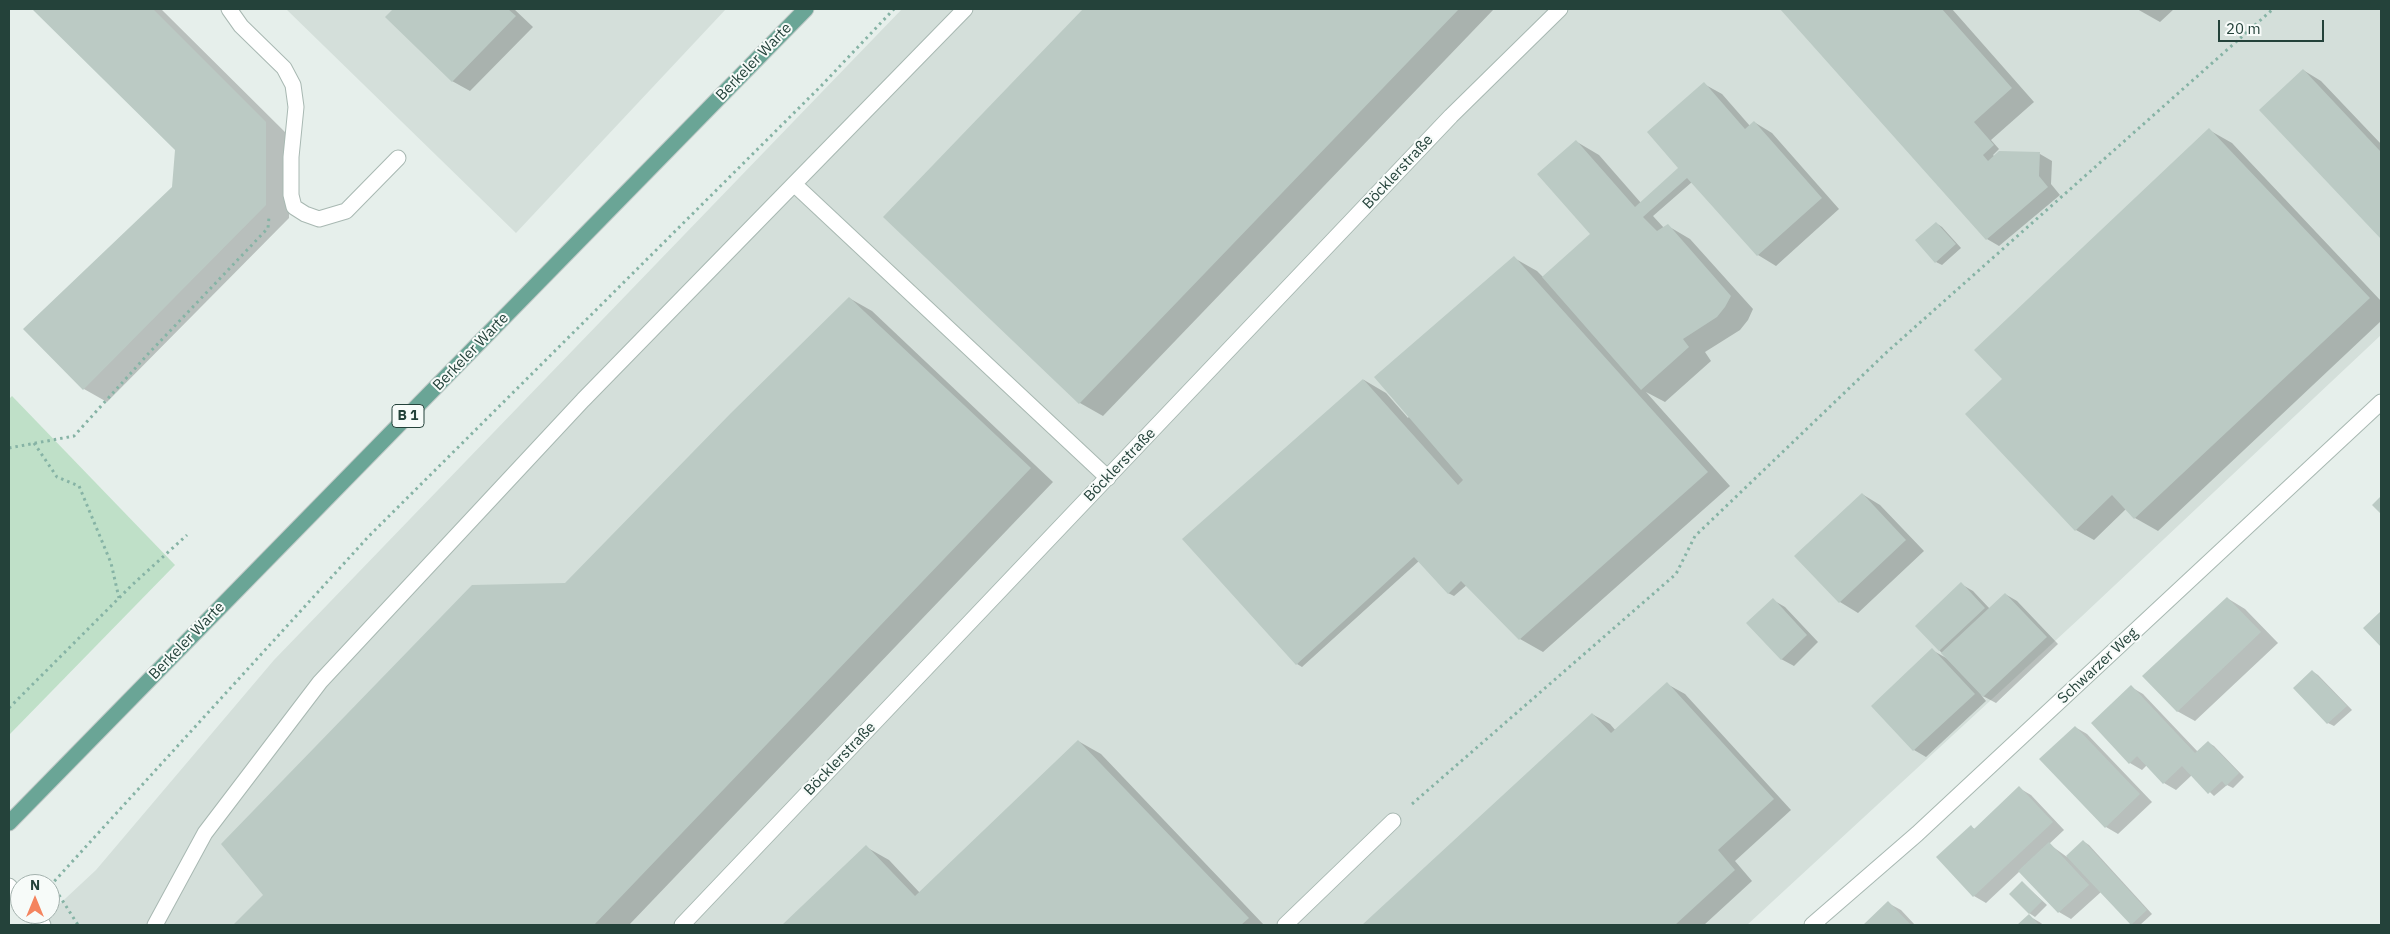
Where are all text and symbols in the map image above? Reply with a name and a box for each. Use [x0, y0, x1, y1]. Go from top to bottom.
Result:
scale bar [2220, 10, 2326, 42]
street label: Berkeler Warte [712, 19, 796, 105]
text: 20 m [2226, 19, 2261, 38]
street label: Böcklerstraße [1359, 131, 1437, 213]
street label: Berkeler Warte [429, 309, 513, 395]
road number: B 1 [392, 404, 424, 428]
street label: Böcklerstraße [1080, 425, 1160, 505]
street label: Berkeler Warte [145, 598, 229, 684]
street label: Schwarzer Weg [2054, 624, 2142, 708]
street label: Böcklerstraße [800, 719, 880, 799]
north arrow [10, 874, 60, 924]
text: N [30, 876, 40, 894]

